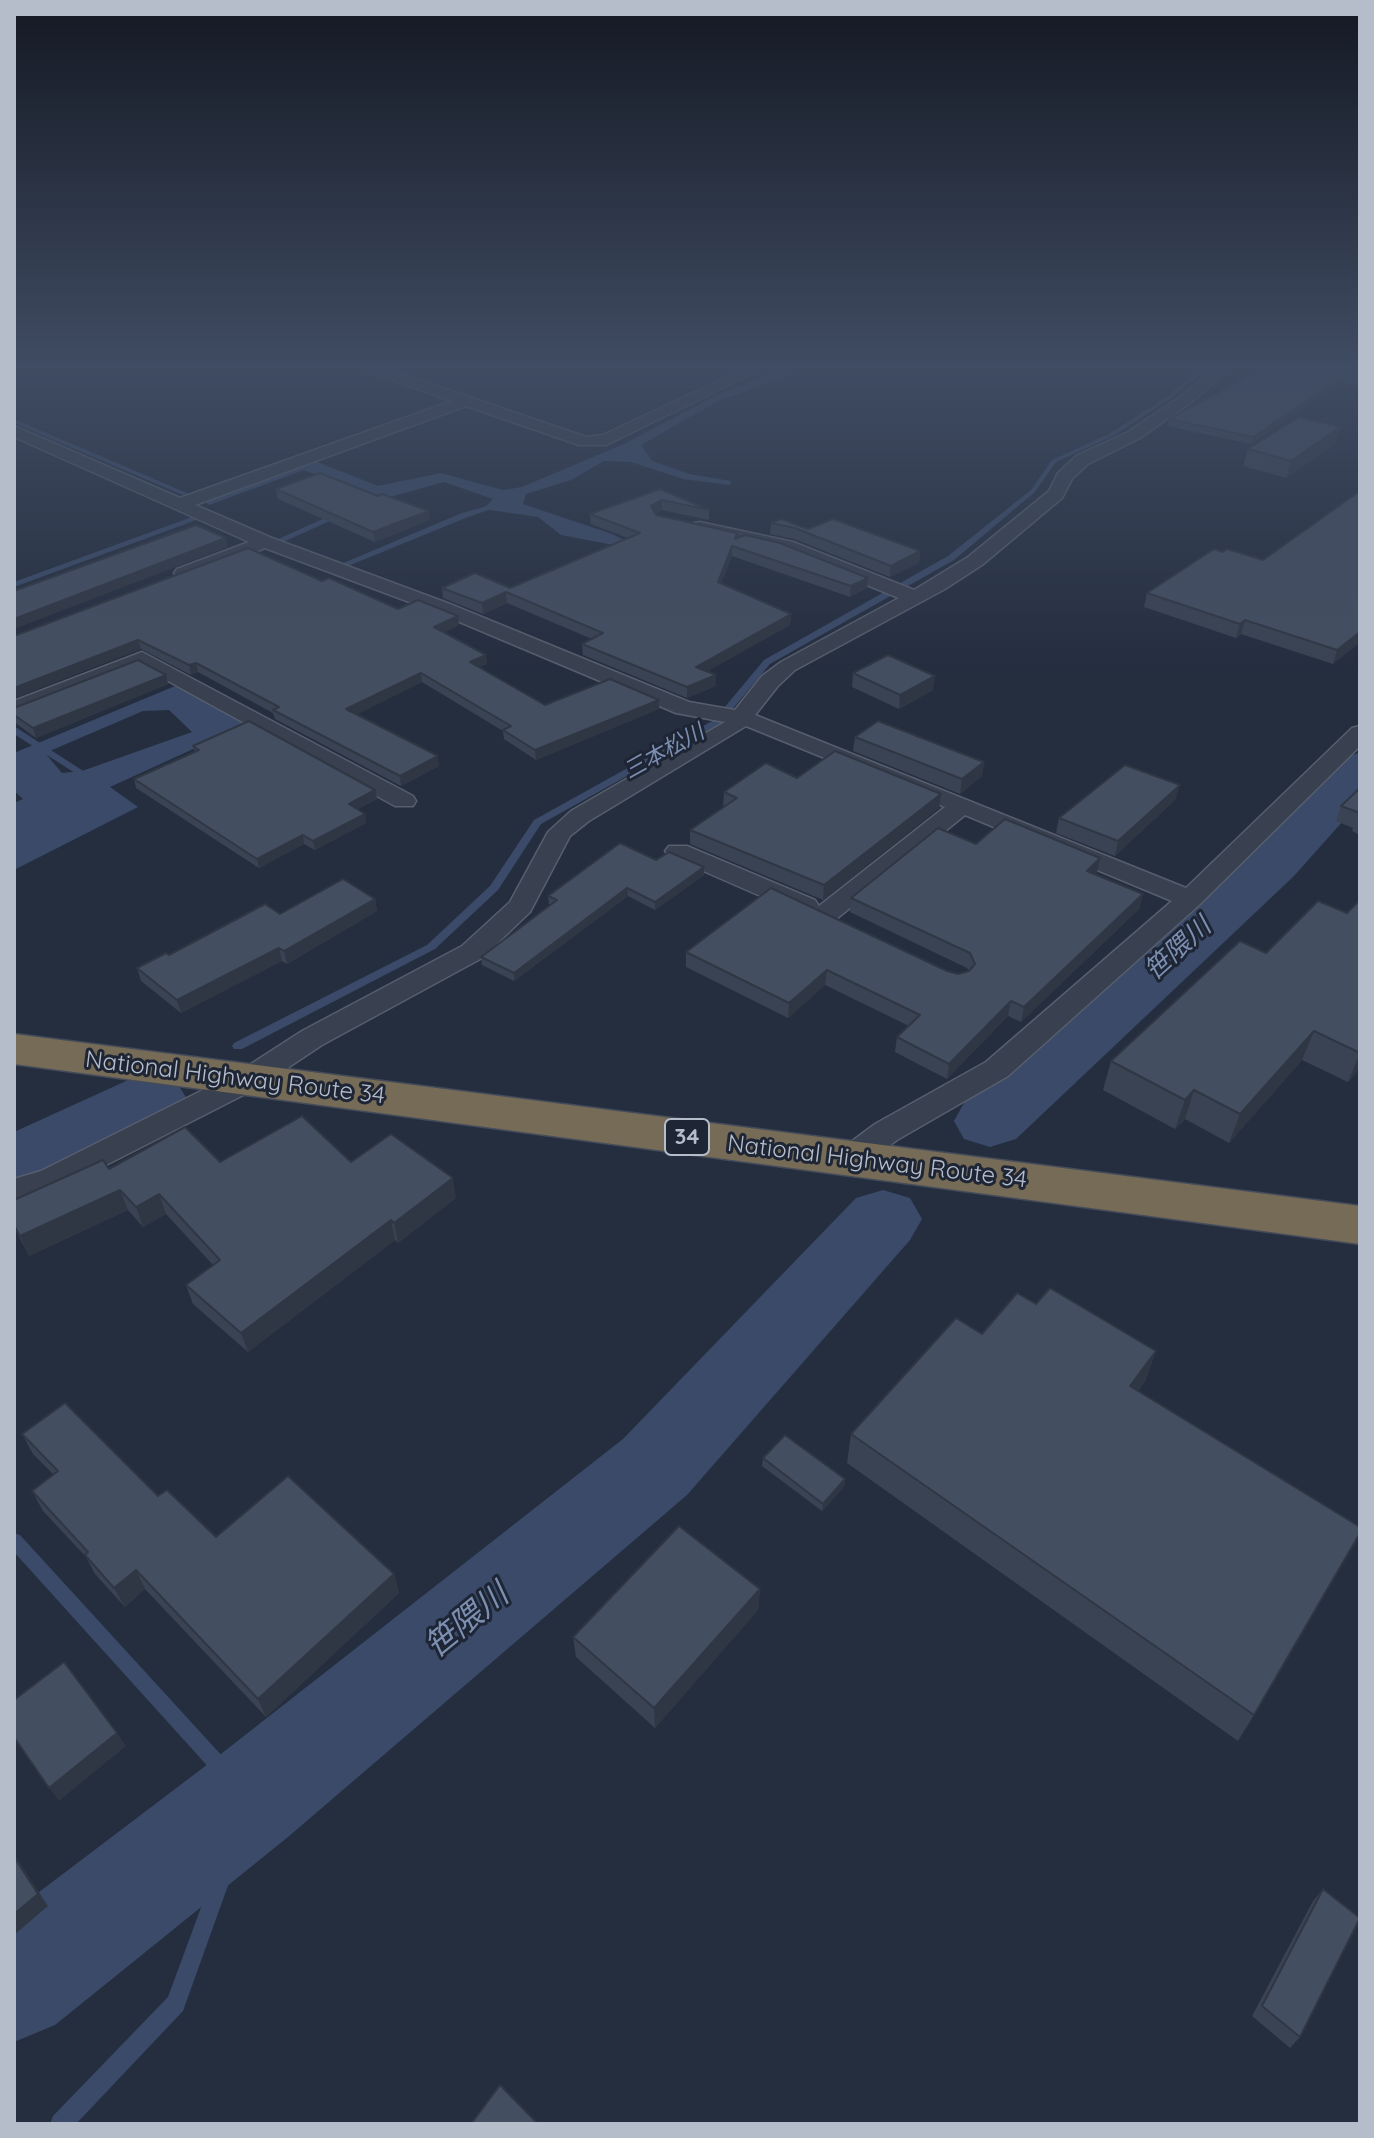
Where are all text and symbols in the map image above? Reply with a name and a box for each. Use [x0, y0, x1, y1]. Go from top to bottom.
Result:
water label: 三本松川 [619, 719, 709, 785]
water label: 笹隈川 [1139, 911, 1217, 987]
street label: National Highway Route 34 [84, 1045, 386, 1111]
road number: 34 [665, 1119, 709, 1155]
street label: National Highway Route 34 [726, 1129, 1028, 1195]
water label: 笹隈川 [418, 1576, 516, 1666]

